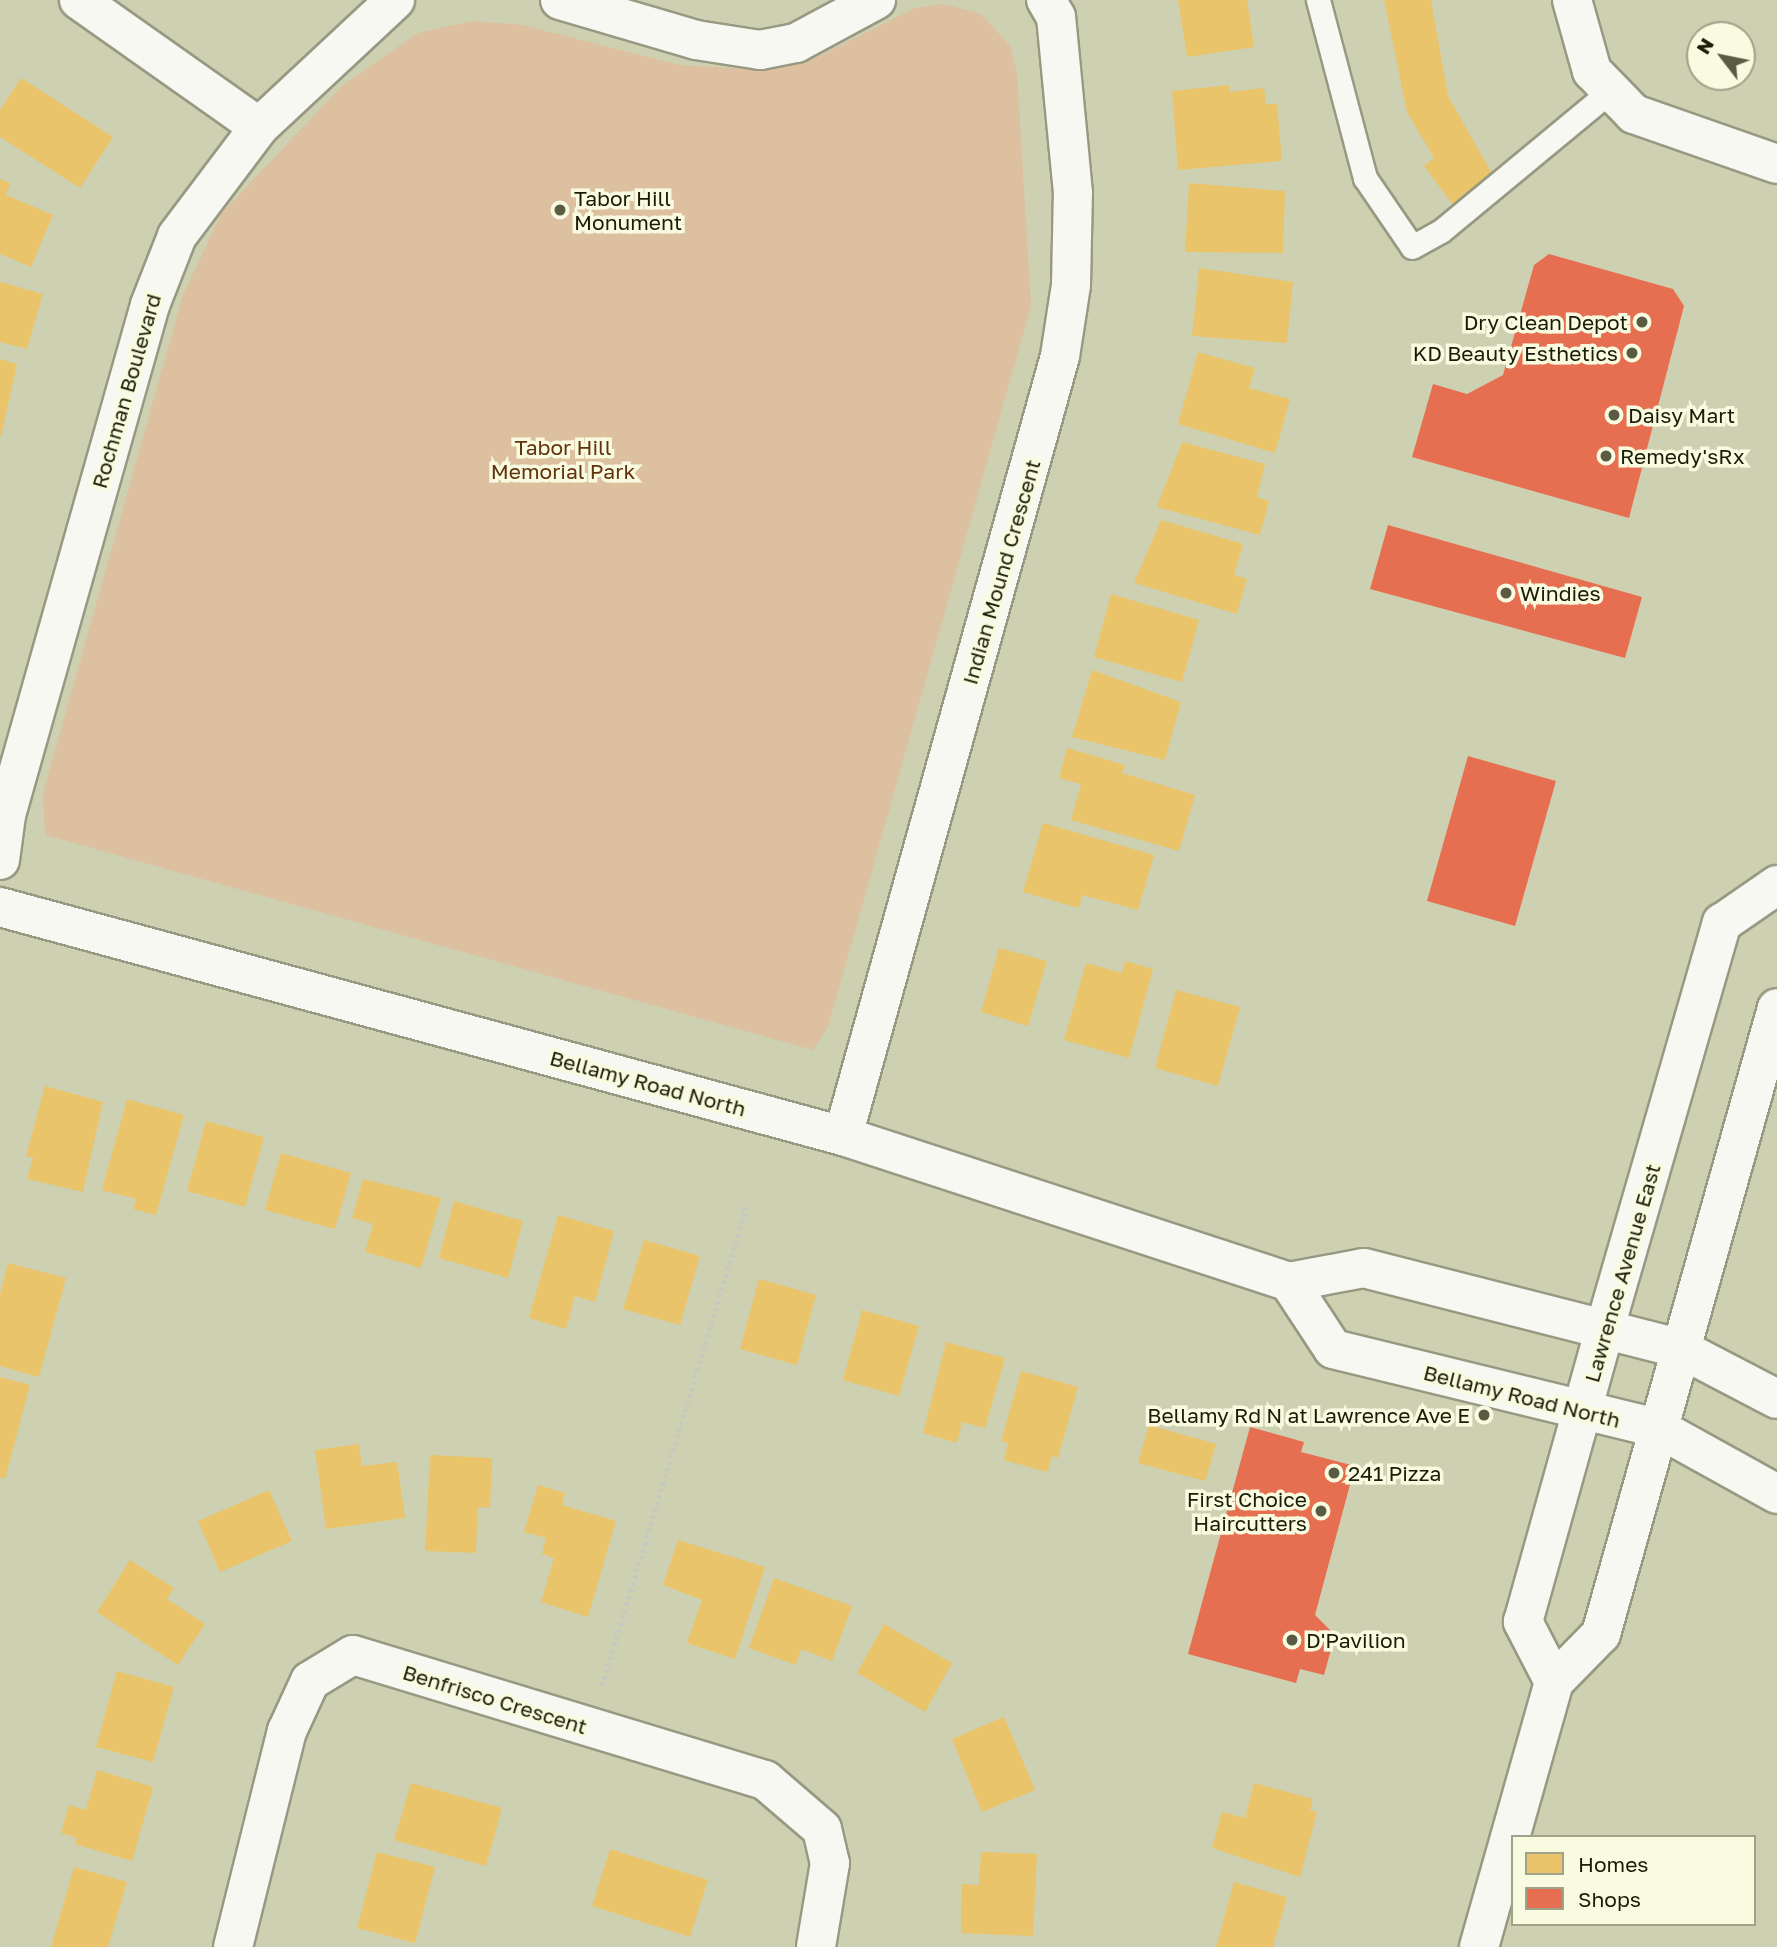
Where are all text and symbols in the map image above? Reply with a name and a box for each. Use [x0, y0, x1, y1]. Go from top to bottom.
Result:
north arrow [1686, 21, 1756, 91]
text: N [1691, 33, 1718, 58]
place label: Tabor Hill Monument [574, 185, 682, 235]
marker: Tabor Hill Monument [552, 202, 568, 218]
street label: Rochman Boulevard [86, 291, 166, 491]
place label: Dry Clean Depot [1464, 309, 1628, 335]
marker: Dry Clean Depot [1634, 314, 1650, 330]
place label: KD Beauty Esthetics [1413, 340, 1618, 366]
marker: KD Beauty Esthetics [1624, 345, 1640, 361]
place label: Daisy Mart [1628, 402, 1735, 428]
marker: Daisy Mart [1606, 407, 1622, 423]
park label: Tabor Hill Memorial Park [491, 434, 635, 484]
place label: Remedy'sRx [1620, 443, 1745, 469]
marker: Remedy'sRx [1598, 448, 1614, 464]
street label: Indian Mound Crescent [957, 457, 1045, 687]
place label: Windies [1520, 580, 1601, 606]
marker: Windies [1498, 585, 1514, 601]
street label: Bellamy Road North [547, 1045, 749, 1121]
street label: Lawrence Avenue East [1579, 1161, 1665, 1385]
street label: Bellamy Road North [1421, 1359, 1623, 1433]
place label: Bellamy Rd N at Lawrence Ave E [1147, 1402, 1470, 1428]
marker: Bellamy Rd N at Lawrence Ave E [1476, 1407, 1492, 1423]
place label: 241 Pizza [1348, 1460, 1441, 1486]
marker: 241 Pizza [1326, 1465, 1342, 1481]
place label: First Choice Haircutters [1187, 1486, 1307, 1536]
marker: First Choice Haircutters [1313, 1503, 1329, 1519]
place label: D'Pavilion [1306, 1627, 1406, 1653]
marker: D'Pavilion [1284, 1632, 1300, 1648]
street label: Benfrisco Crescent [400, 1659, 590, 1739]
legend [1511, 1835, 1756, 1926]
text: Homes [1578, 1851, 1648, 1877]
text: Shops [1578, 1886, 1641, 1912]

